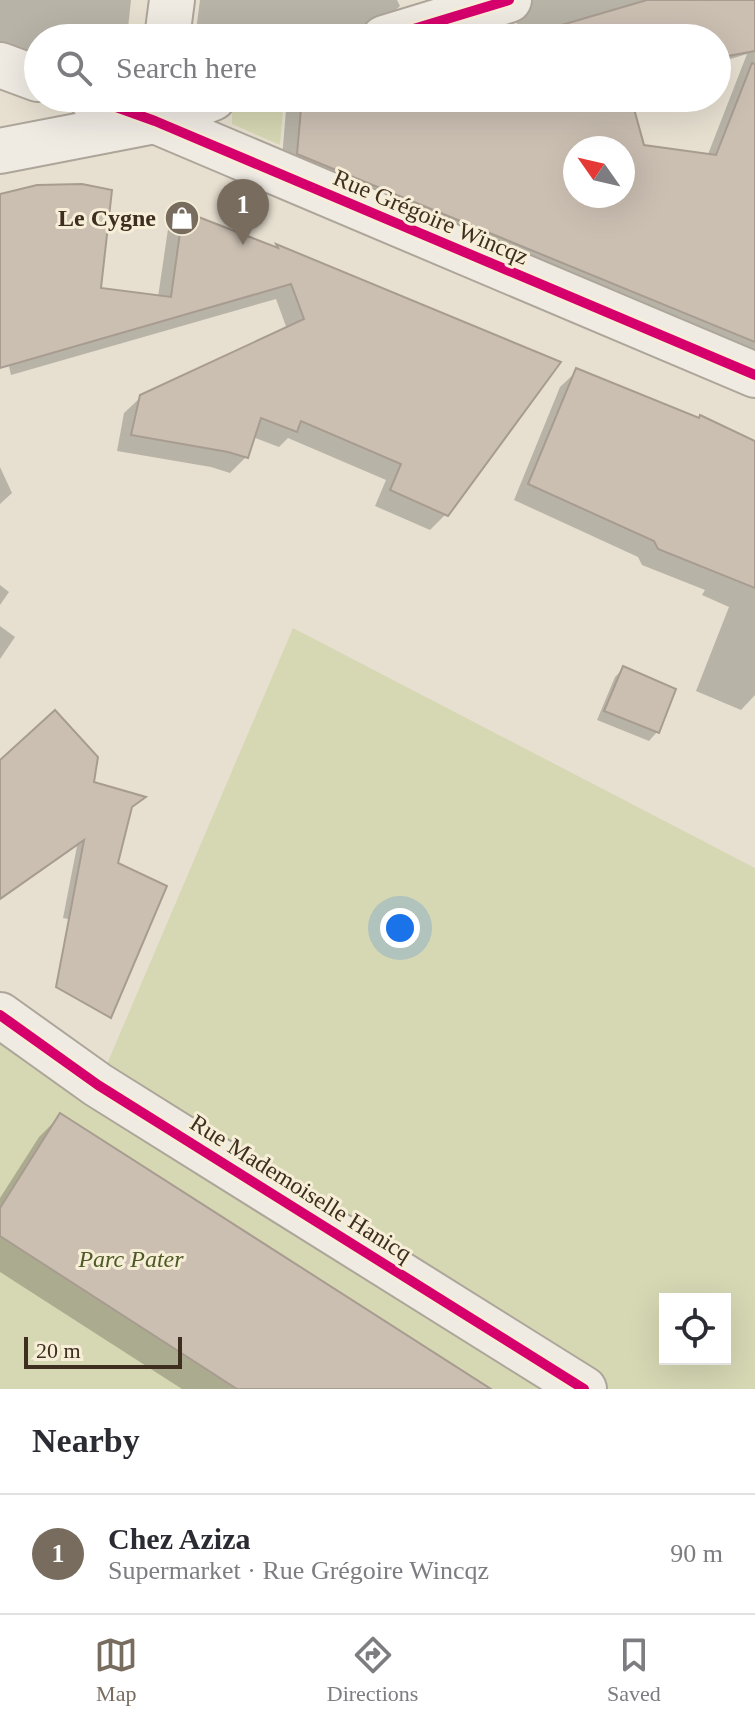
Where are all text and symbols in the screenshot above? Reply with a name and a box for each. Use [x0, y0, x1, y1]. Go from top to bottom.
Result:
search box [24, 24, 731, 112]
icon: search [52, 46, 96, 90]
text: Search here [116, 51, 257, 84]
north arrow [563, 136, 635, 208]
street label: Rue Grégoire Wincqz [330, 164, 532, 270]
pin: 1 [217, 179, 269, 245]
shop icon: Le Cygne [163, 199, 201, 237]
place label: Le Cygne [58, 205, 156, 231]
your location [380, 908, 420, 948]
street label: Rue Mademoiselle Hanicq [186, 1109, 416, 1267]
park label: Parc Pater [77, 1246, 184, 1272]
map controls [659, 1293, 731, 1365]
button: locate [659, 1293, 731, 1365]
scale bar [24, 1333, 182, 1369]
text: 20 m [36, 1338, 81, 1363]
text: Nearby [32, 1422, 140, 1459]
text: Chez Aziza [108, 1522, 250, 1555]
text: 1 [52, 1539, 65, 1568]
text: 90 m [670, 1539, 723, 1568]
text: Supermarket · Rue Grégoire Wincqz [108, 1556, 489, 1585]
tab: Map [94, 1633, 138, 1707]
tab: Directions [327, 1633, 418, 1707]
tab: Saved [607, 1633, 661, 1707]

